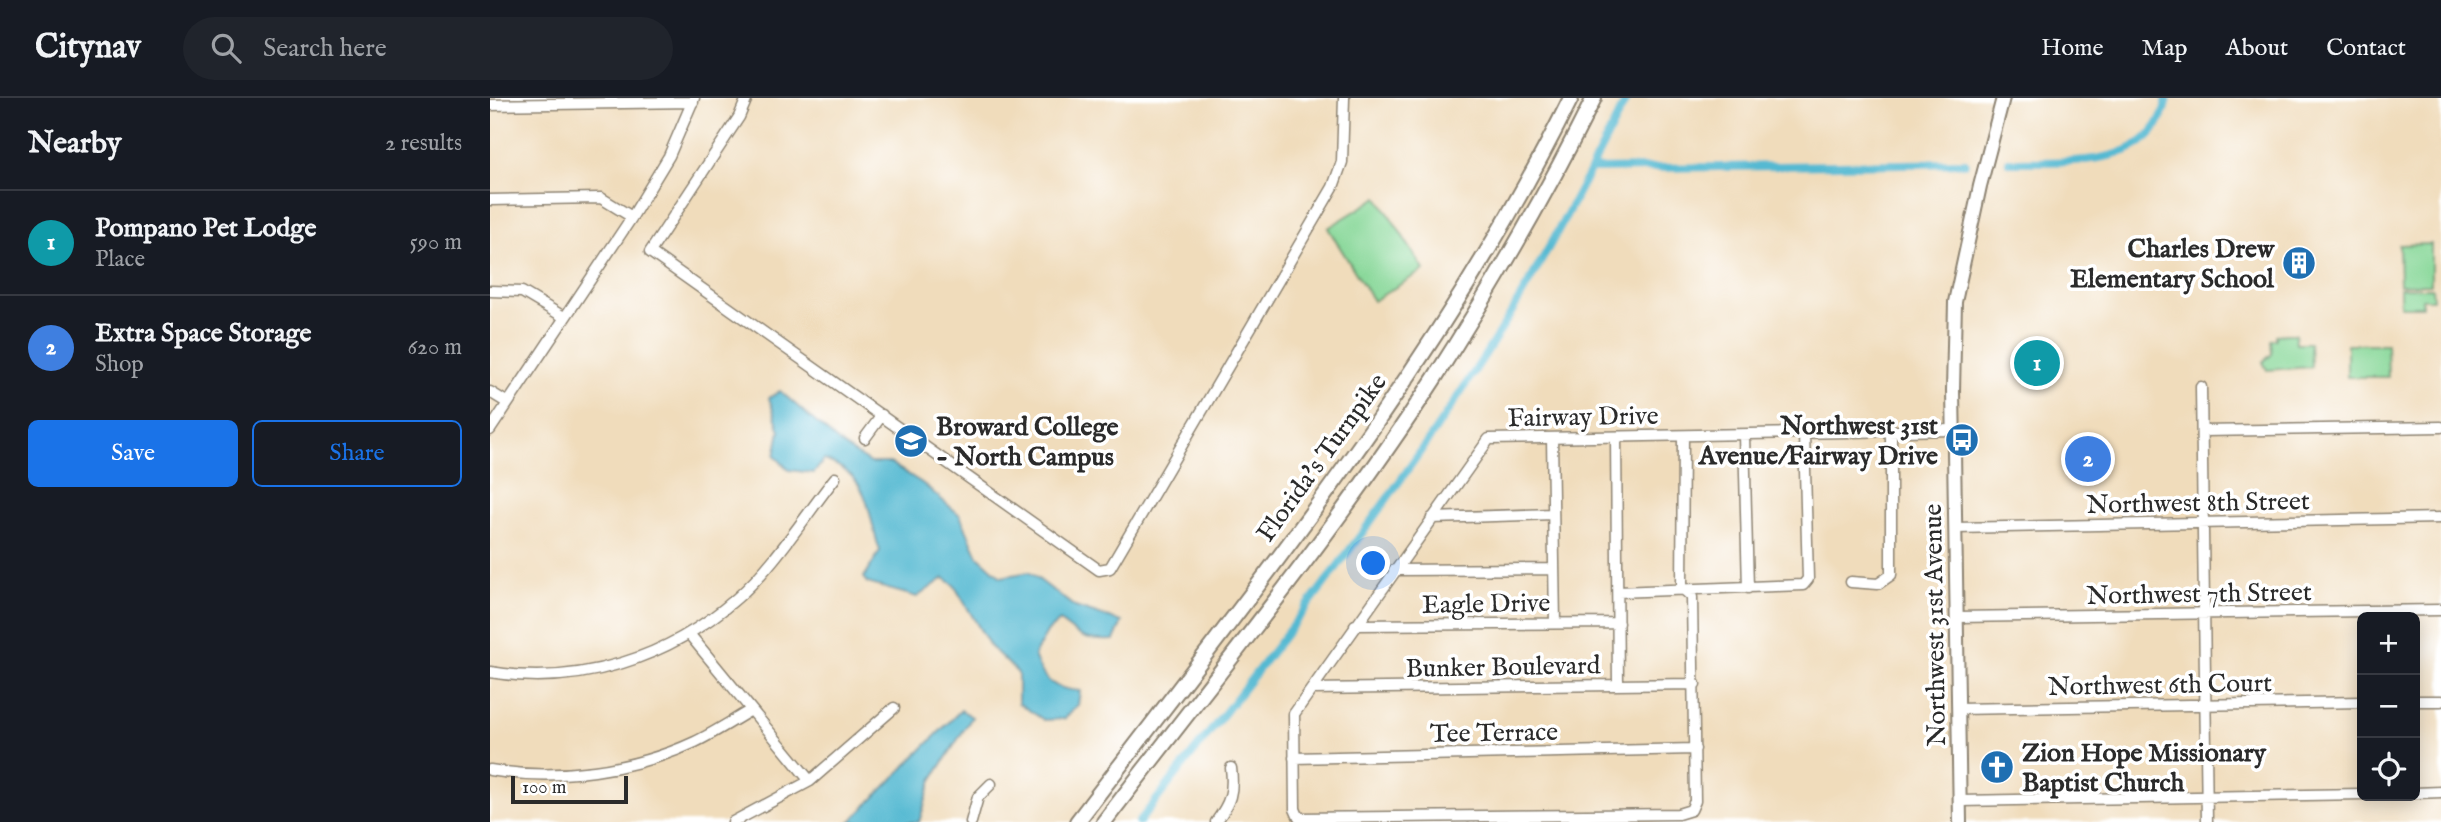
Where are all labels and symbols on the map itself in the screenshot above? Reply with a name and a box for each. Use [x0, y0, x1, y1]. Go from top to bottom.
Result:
place label: Charles Drew Elementary School [2070, 233, 2275, 296]
building icon: Charles Drew Elementary School [2280, 244, 2318, 282]
pin: 1 [2014, 337, 2060, 389]
street label: Florida's Turnpike [1250, 367, 1395, 549]
street label: Fairway Drive [1507, 400, 1659, 435]
place label: Northwest 31st Avenue/Fairway Drive [1698, 410, 1938, 473]
place label: Broward College - North Campus [936, 411, 1119, 474]
bus stop icon: Northwest 31st Avenue/Fairway Drive [1943, 421, 1981, 459]
school or university icon: Broward College - North Campus [892, 422, 930, 460]
pin: 2 [2065, 433, 2111, 485]
street label: Northwest 8th Street [2086, 485, 2310, 522]
street label: Northwest 31st Avenue [1917, 503, 1954, 747]
your location [1356, 546, 1390, 580]
street label: Northwest 7th Street [2086, 576, 2312, 613]
street label: Eagle Drive [1421, 587, 1551, 622]
street label: Bunker Boulevard [1405, 649, 1601, 686]
street label: Northwest 6th Court [2048, 667, 2272, 704]
street label: Tee Terrace [1430, 716, 1558, 751]
place label: Zion Hope Missionary Baptist Church [2022, 737, 2267, 800]
church icon: Zion Hope Missionary Baptist Church [1978, 748, 2016, 786]
scale bar [511, 773, 628, 805]

